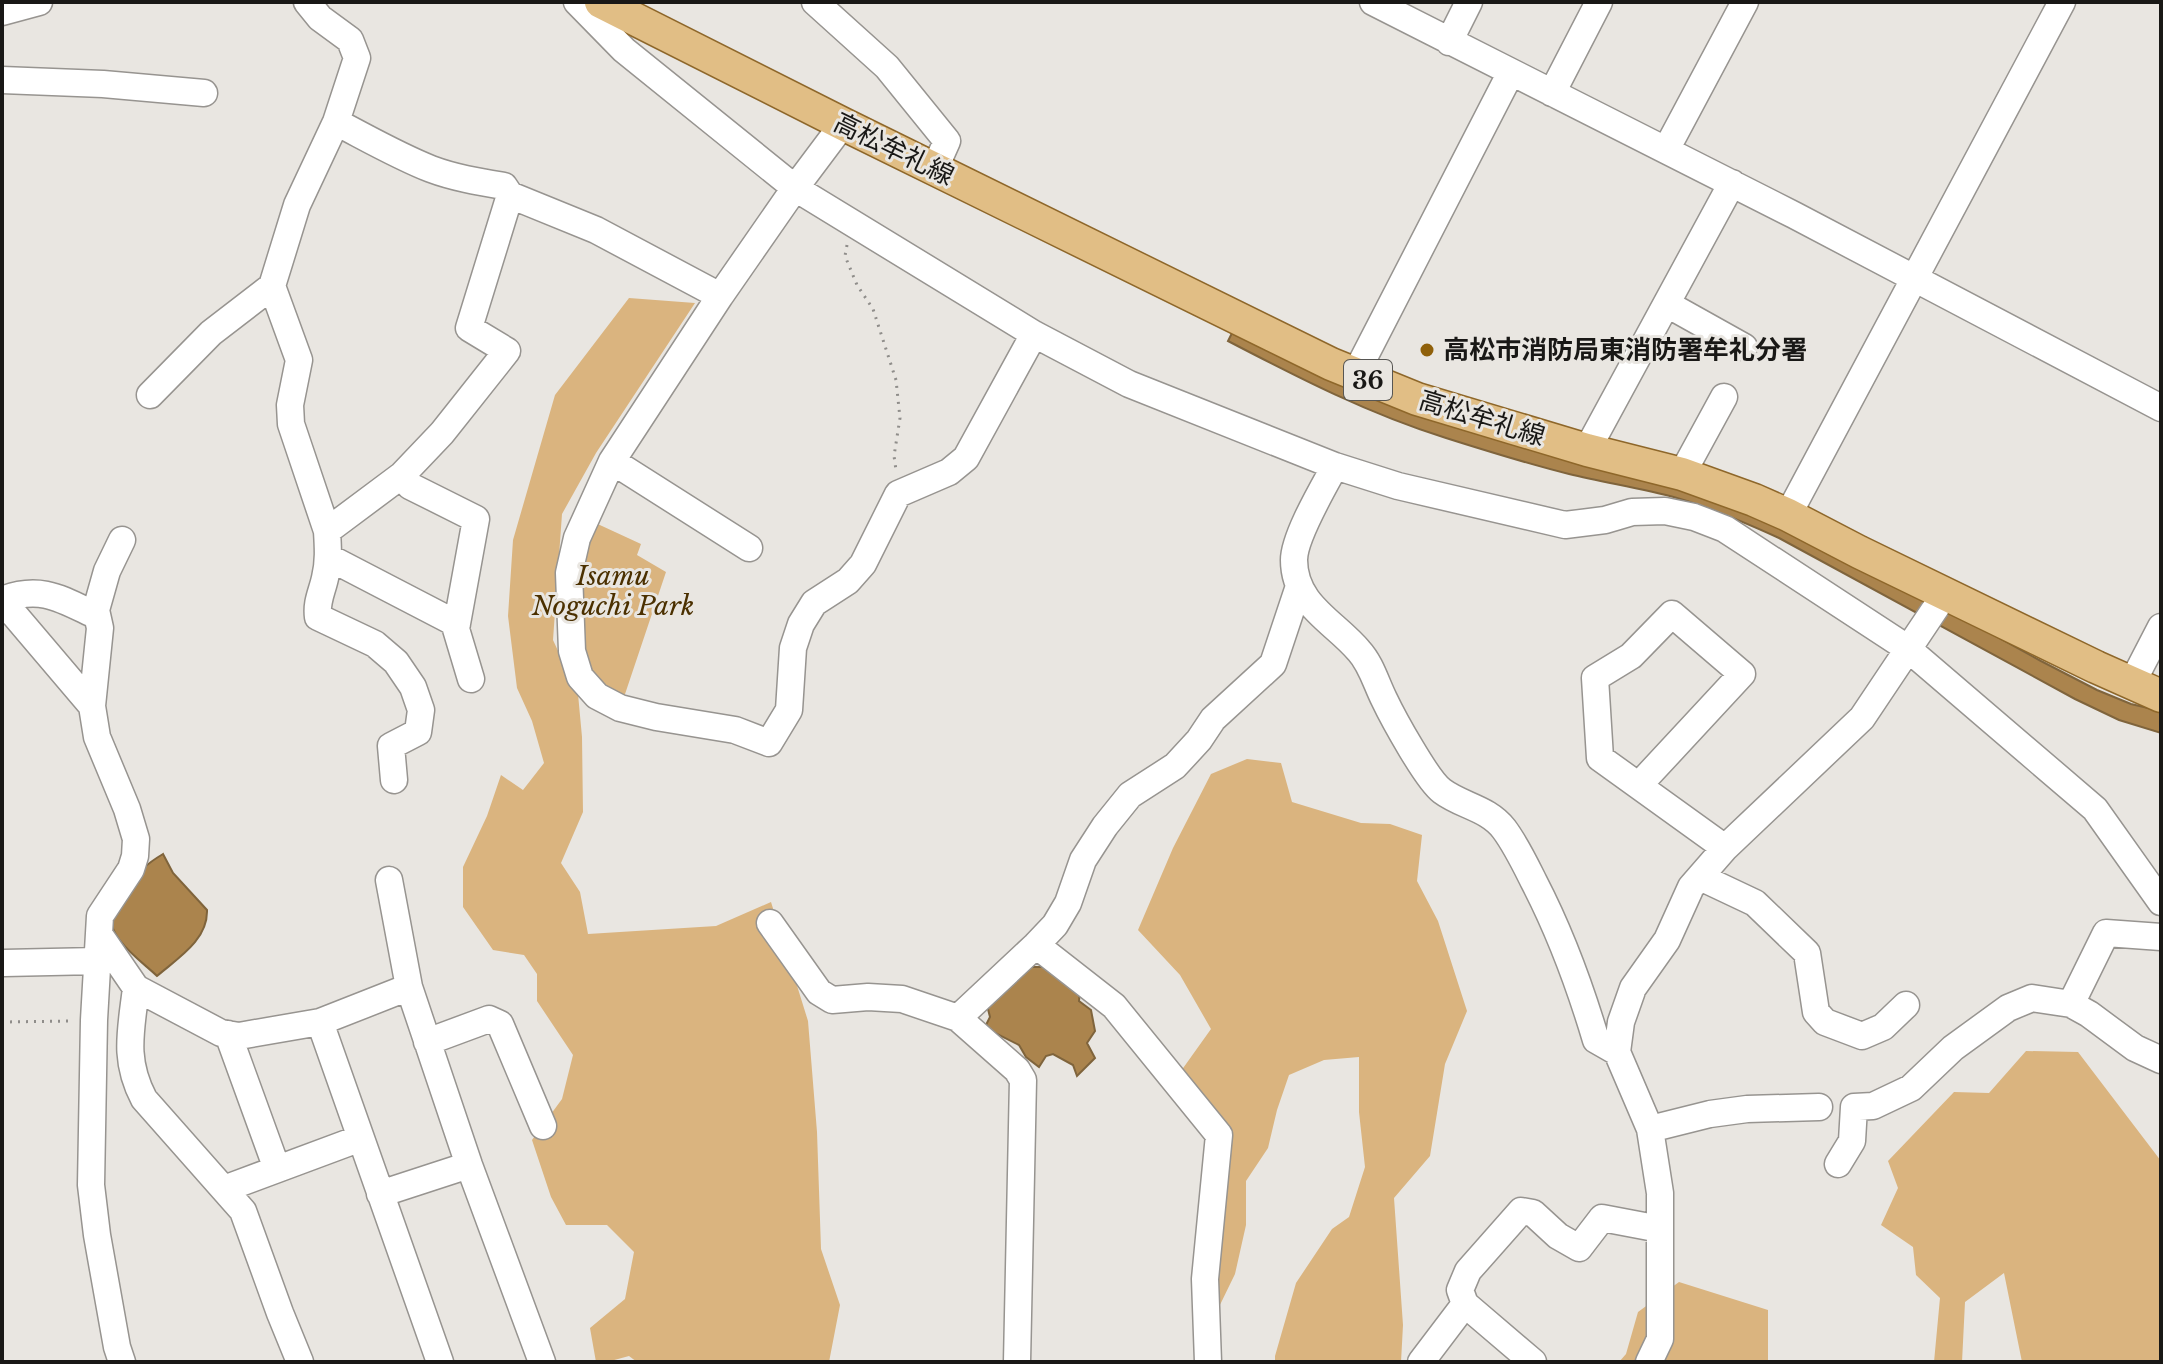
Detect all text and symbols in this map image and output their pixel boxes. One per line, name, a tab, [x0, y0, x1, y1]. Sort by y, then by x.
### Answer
street label: 高松牟礼線	[829, 106, 959, 192]
place label: 高松市消防局東消防署牟礼分署	[1443, 334, 1807, 366]
marker: 高松市消防局東消防署牟礼分署	[1418, 341, 1436, 359]
road number: 36	[1344, 360, 1392, 400]
street label: 高松牟礼線	[1415, 384, 1549, 452]
park label: Isamu Noguchi Park	[531, 560, 694, 622]

